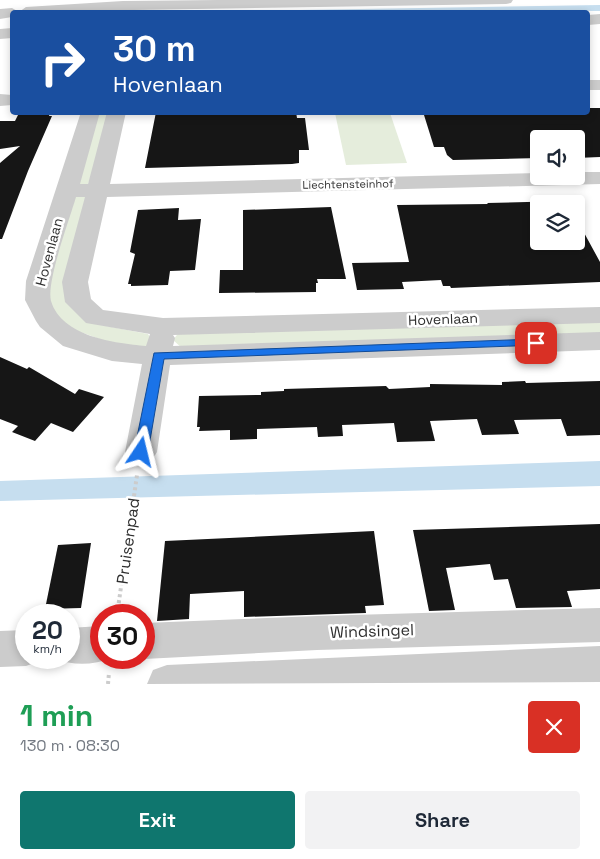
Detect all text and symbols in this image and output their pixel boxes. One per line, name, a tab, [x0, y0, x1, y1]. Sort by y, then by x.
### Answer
text: 30 m	[113, 27, 196, 71]
icon: right	[30, 30, 95, 95]
text: Hovenlaan	[113, 70, 223, 98]
map controls	[530, 130, 585, 250]
button: sound	[530, 130, 585, 185]
street label: Liechtensteinhof	[302, 176, 394, 192]
button: layers	[530, 195, 585, 250]
street label: Hovenlaan	[31, 216, 67, 288]
street label: Hovenlaan	[408, 309, 478, 329]
pin	[515, 322, 557, 364]
icon: arrive	[522, 329, 550, 357]
position arrow	[114, 425, 166, 477]
street label: Pruisenpad	[112, 497, 144, 585]
speed limit sign: 30	[90, 604, 155, 669]
text: 20	[32, 614, 63, 646]
street label: Windsingel	[330, 619, 414, 643]
text: km/h	[33, 641, 62, 657]
text: 1 min	[20, 696, 93, 735]
button: close	[528, 701, 580, 753]
text: 130 m · 08:30	[20, 735, 120, 756]
button: Exit	[20, 791, 295, 849]
button: Share	[305, 791, 580, 849]

